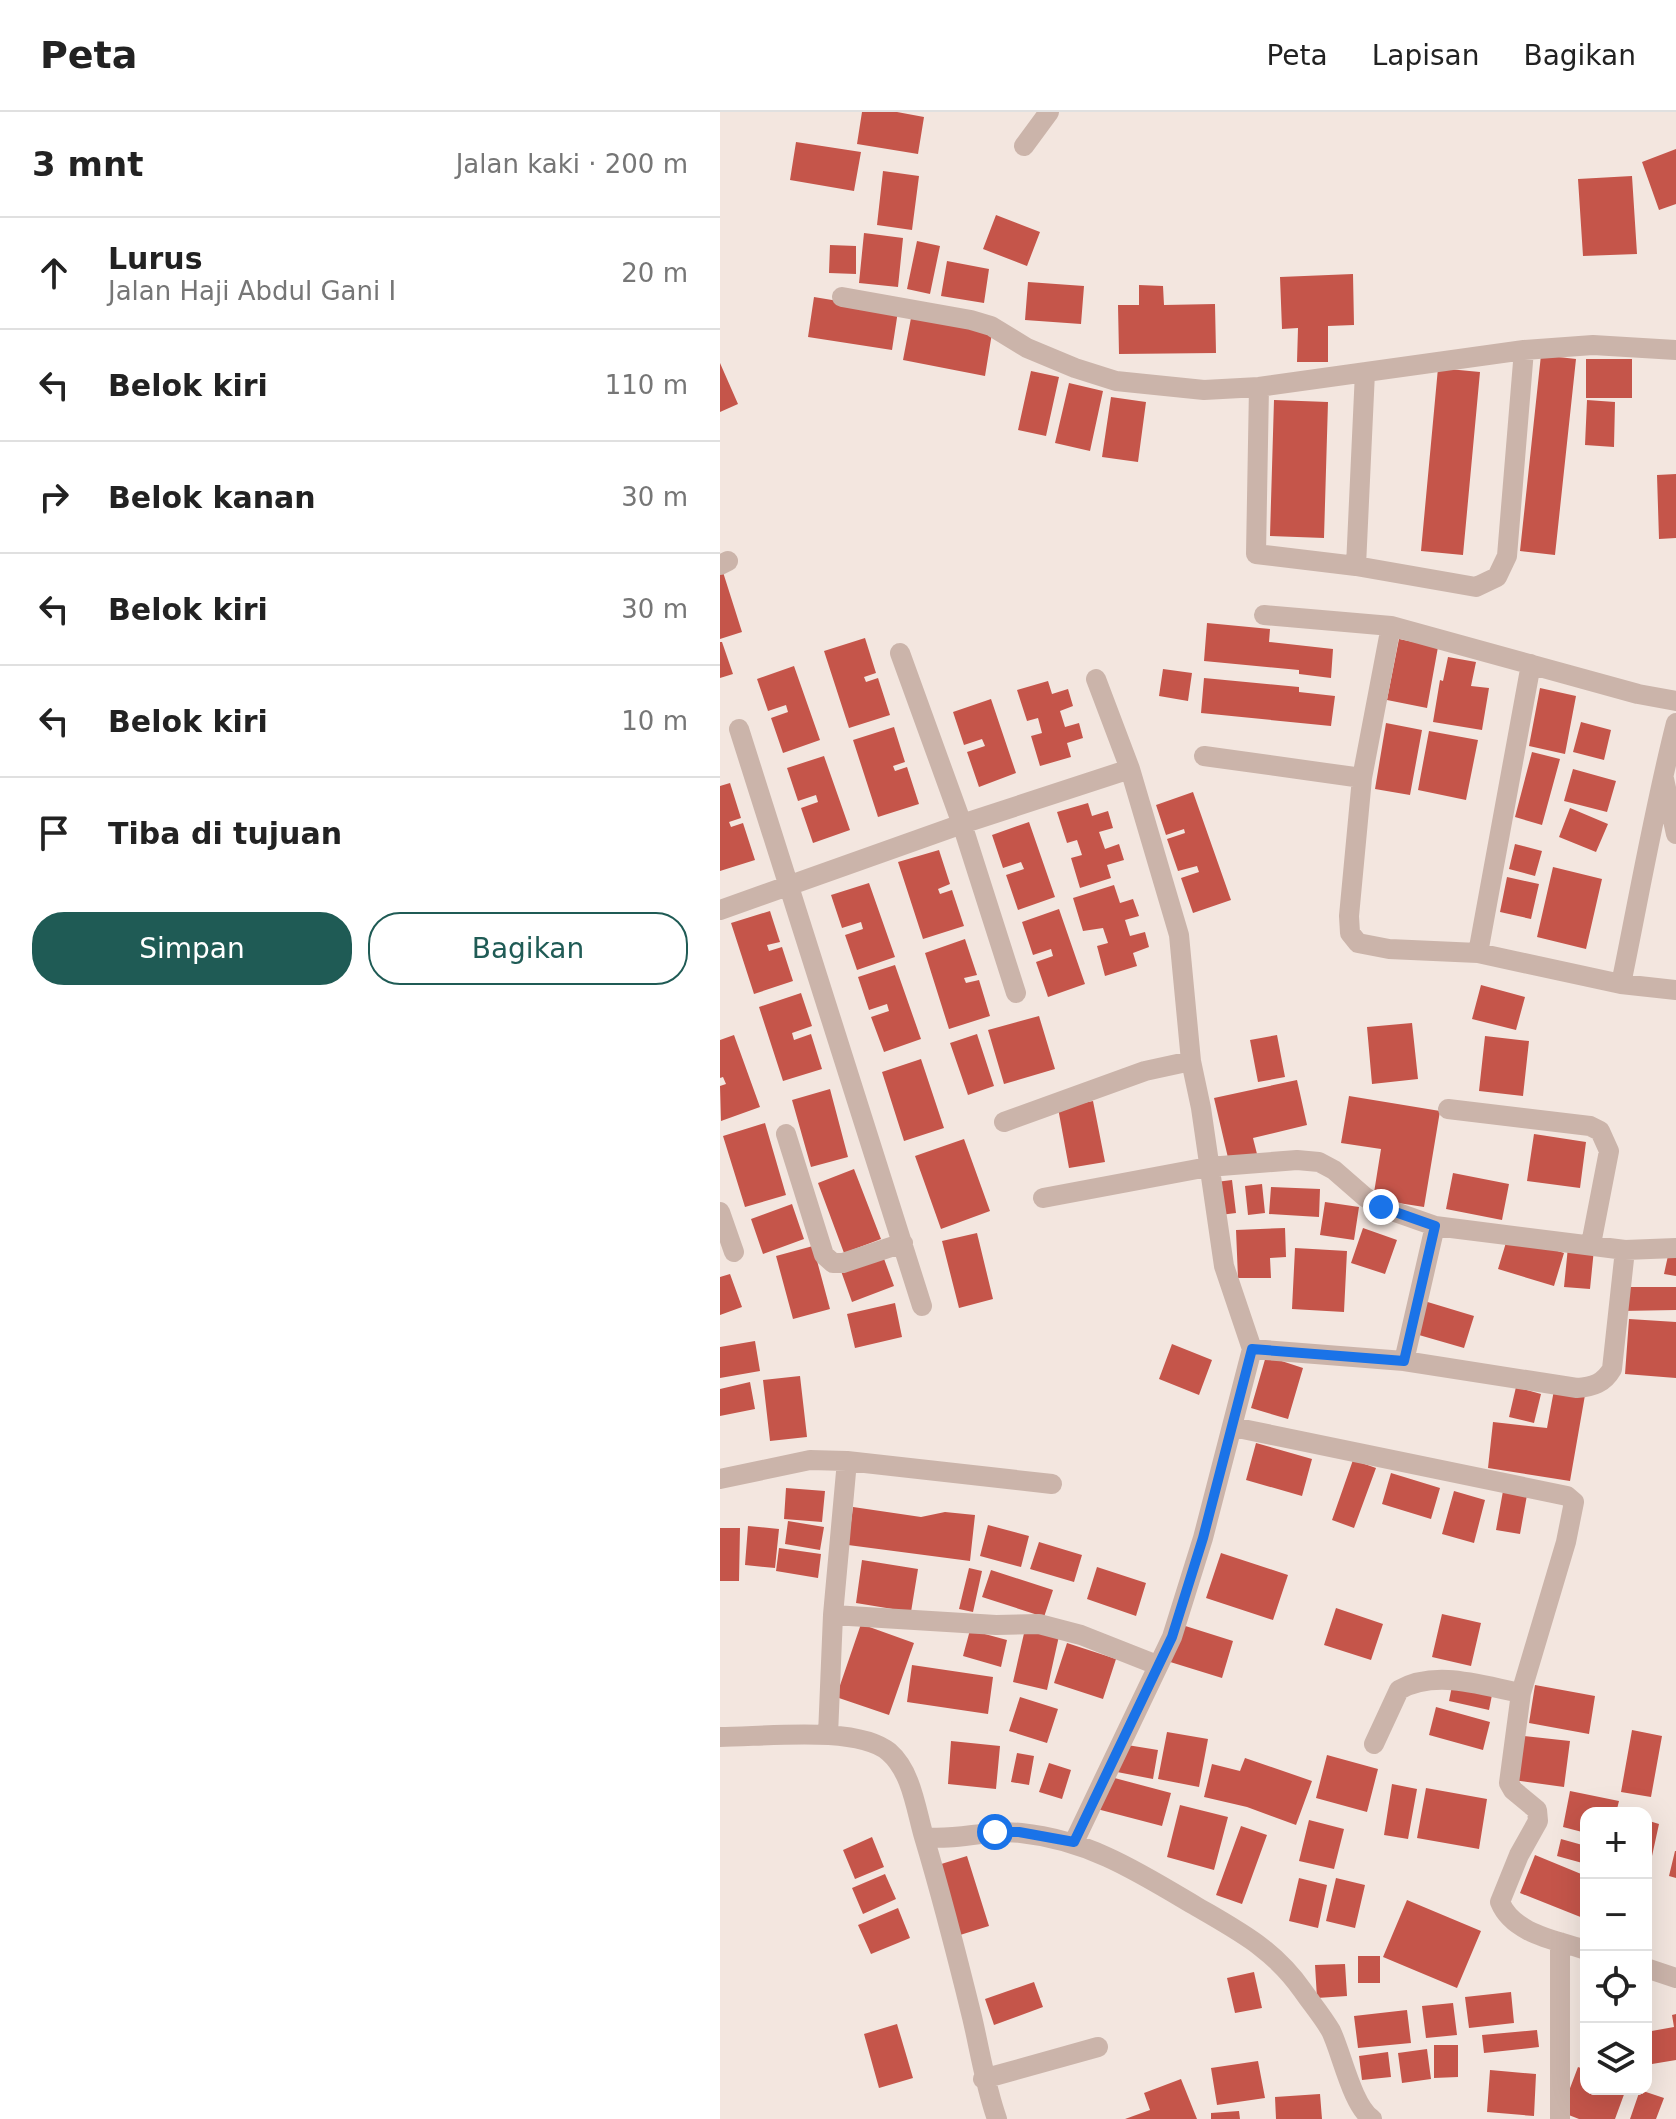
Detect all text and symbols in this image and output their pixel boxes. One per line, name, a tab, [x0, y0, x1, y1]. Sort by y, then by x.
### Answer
text: Peta	[40, 33, 137, 77]
text: Peta	[1266, 39, 1328, 72]
text: Lapisan	[1372, 39, 1479, 72]
text: Bagikan	[1523, 39, 1636, 72]
text: 3 mnt	[32, 144, 143, 184]
text: Jalan kaki · 200 m	[456, 149, 688, 179]
text: Lurus	[108, 241, 202, 276]
icon: ahead	[32, 251, 76, 295]
text: 20 m	[621, 258, 688, 288]
text: Jalan Haji Abdul Gani I	[108, 276, 396, 306]
icon: left	[32, 363, 76, 407]
text: Belok kiri	[108, 368, 268, 403]
text: 110 m	[605, 370, 688, 400]
icon: right	[32, 475, 76, 519]
text: Belok kanan	[108, 480, 316, 515]
text: 30 m	[621, 482, 688, 512]
icon: left	[32, 587, 76, 631]
text: Belok kiri	[108, 592, 268, 627]
text: 30 m	[621, 594, 688, 624]
icon: left	[32, 699, 76, 743]
text: Belok kiri	[108, 704, 268, 739]
text: 10 m	[621, 706, 688, 736]
icon: arrive	[32, 811, 76, 855]
text: Tiba di tujuan	[108, 816, 342, 851]
button: Simpan	[32, 912, 352, 985]
button: Bagikan	[368, 912, 688, 985]
route end	[1363, 1189, 1399, 1225]
map controls	[1580, 1807, 1652, 2095]
button: +	[1580, 1807, 1652, 1879]
route start	[977, 1814, 1013, 1850]
button: −	[1580, 1879, 1652, 1951]
button: locate	[1580, 1951, 1652, 2023]
button: layers	[1580, 2023, 1652, 2095]

